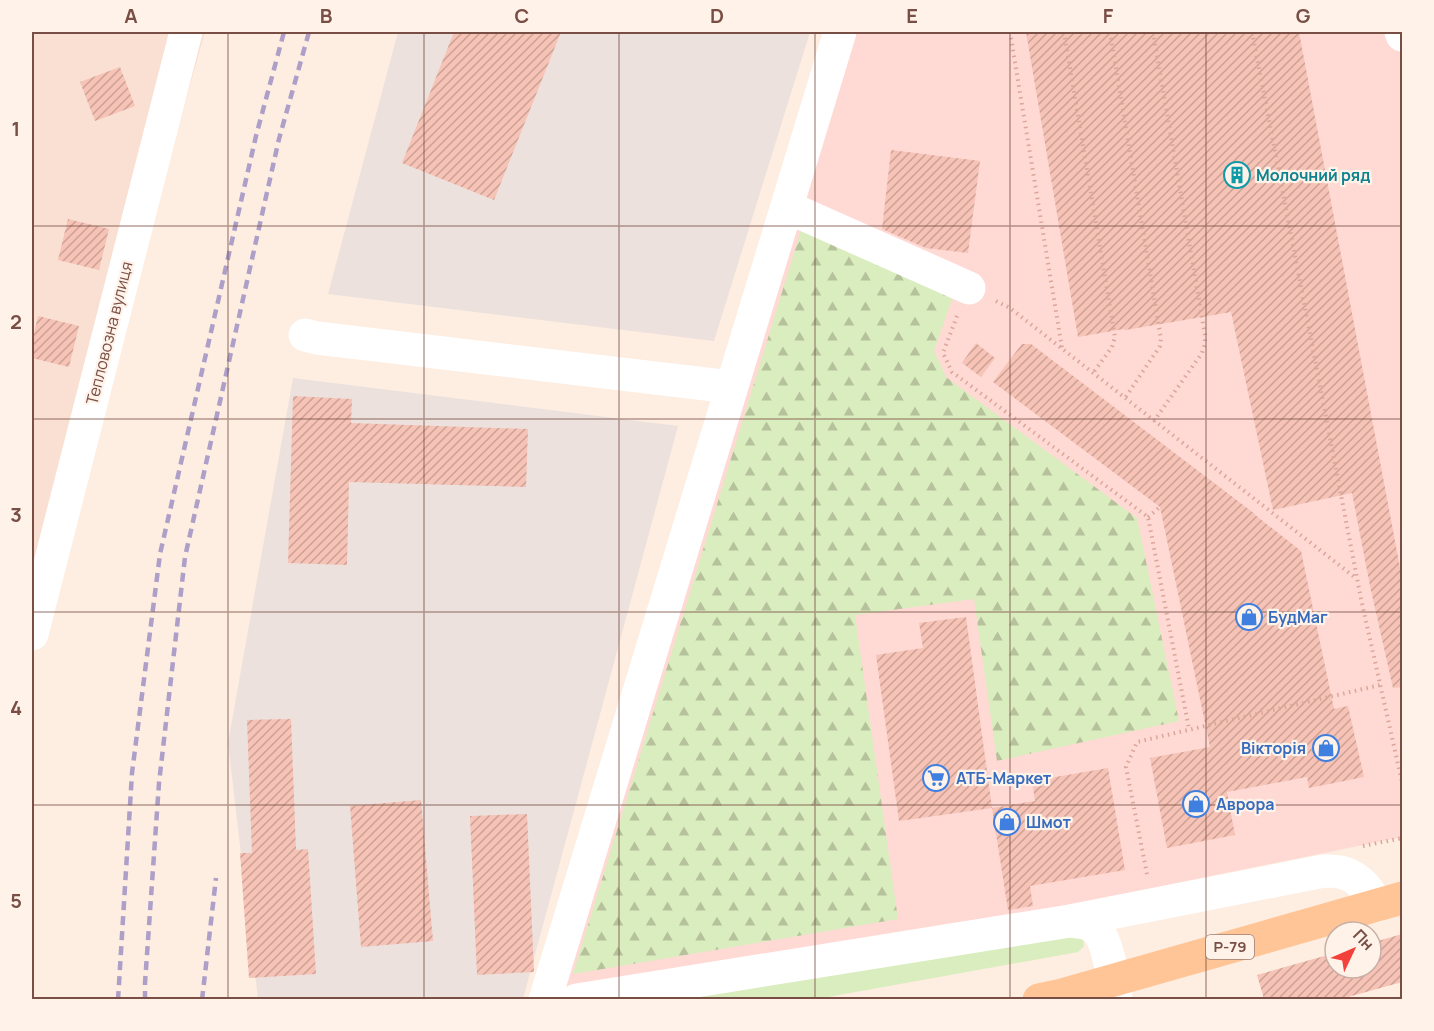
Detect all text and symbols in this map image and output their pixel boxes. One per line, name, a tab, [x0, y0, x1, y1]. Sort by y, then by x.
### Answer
text: A	[124, 2, 138, 29]
text: B	[320, 2, 333, 29]
text: C	[515, 2, 529, 29]
text: D	[710, 2, 724, 29]
text: E	[906, 2, 918, 29]
text: F	[1103, 2, 1114, 29]
text: G	[1296, 2, 1311, 29]
text: 1	[12, 115, 20, 142]
building icon: Молочний ряд	[1222, 160, 1252, 190]
place label: Молочний ряд	[1256, 164, 1370, 186]
street label: Тепловозна вулиця	[81, 259, 137, 407]
text: 2	[10, 308, 22, 335]
text: 3	[10, 501, 22, 528]
shop icon: БудМаг	[1234, 602, 1264, 632]
place label: БудМаг	[1268, 606, 1328, 628]
text: 4	[10, 694, 22, 721]
shop icon: Вікторія	[1311, 733, 1341, 763]
place label: Вікторія	[1241, 737, 1306, 759]
supermarket icon: АТБ-Маркет	[921, 763, 951, 793]
place label: АТБ-Маркет	[956, 767, 1052, 789]
shop icon: Аврора	[1181, 789, 1211, 819]
place label: Аврора	[1216, 793, 1275, 815]
shop icon: Шмот	[992, 807, 1022, 837]
place label: Шмот	[1026, 811, 1071, 833]
text: 5	[10, 887, 22, 914]
north arrow	[1323, 920, 1383, 980]
text: Пн	[1348, 924, 1379, 955]
road number: Р-79	[1206, 935, 1254, 959]

